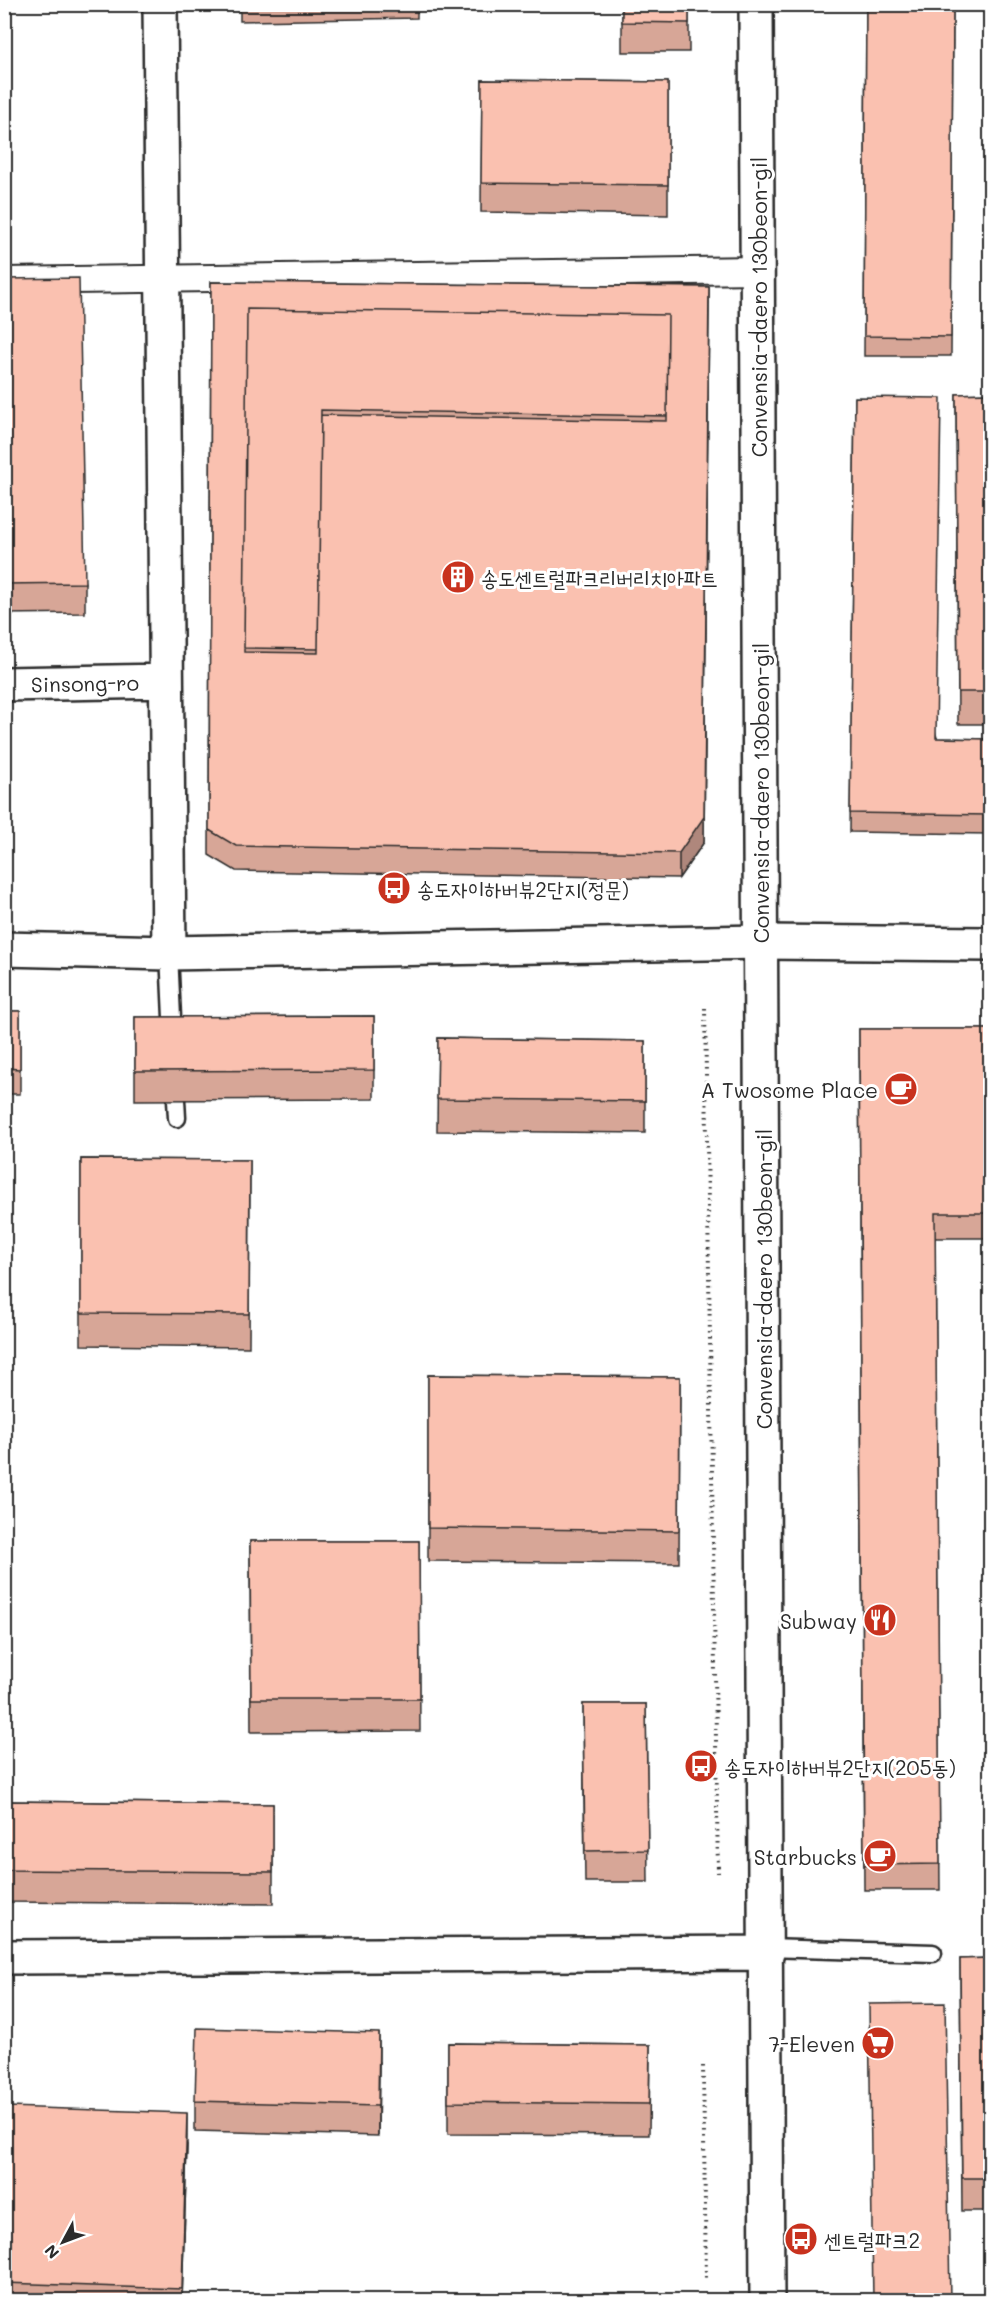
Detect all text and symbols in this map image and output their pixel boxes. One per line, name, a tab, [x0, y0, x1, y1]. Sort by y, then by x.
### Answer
street label: Convensia-daero 130beon-gil	[745, 157, 772, 457]
building icon: 송도센트럴파크리버리치아파트	[440, 559, 476, 595]
place label: 송도센트럴파크리버리치아파트	[481, 564, 718, 591]
street label: Convensia-daero 130beon-gil	[747, 643, 774, 943]
street label: Sinsong-ro	[31, 669, 139, 697]
bus stop icon: 송도자이하버뷰2단지(정문)	[376, 870, 412, 906]
place label: 송도자이하버뷰2단지(정문)	[417, 875, 629, 902]
cafe icon: A Twosome Place	[883, 1071, 919, 1107]
place label: A Twosome Place	[701, 1076, 878, 1103]
street label: Convensia-daero 130beon-gil	[750, 1129, 777, 1429]
restaurant icon: Subway	[862, 1602, 898, 1638]
place label: Subway	[780, 1607, 857, 1634]
bus stop icon: 송도자이하버뷰2단지(205동)	[683, 1748, 719, 1784]
place label: 송도자이하버뷰2단지(205동)	[724, 1753, 956, 1780]
cafe icon: Starbucks	[862, 1838, 898, 1874]
place label: Starbucks	[754, 1843, 857, 1870]
supermarket icon: 7-Eleven	[860, 2025, 896, 2061]
place label: 7-Eleven	[768, 2030, 855, 2057]
north arrow	[33, 2212, 93, 2272]
bus stop icon: 센트럴파크2	[783, 2221, 819, 2257]
place label: 센트럴파크2	[824, 2226, 920, 2253]
text: N	[39, 2241, 63, 2264]

